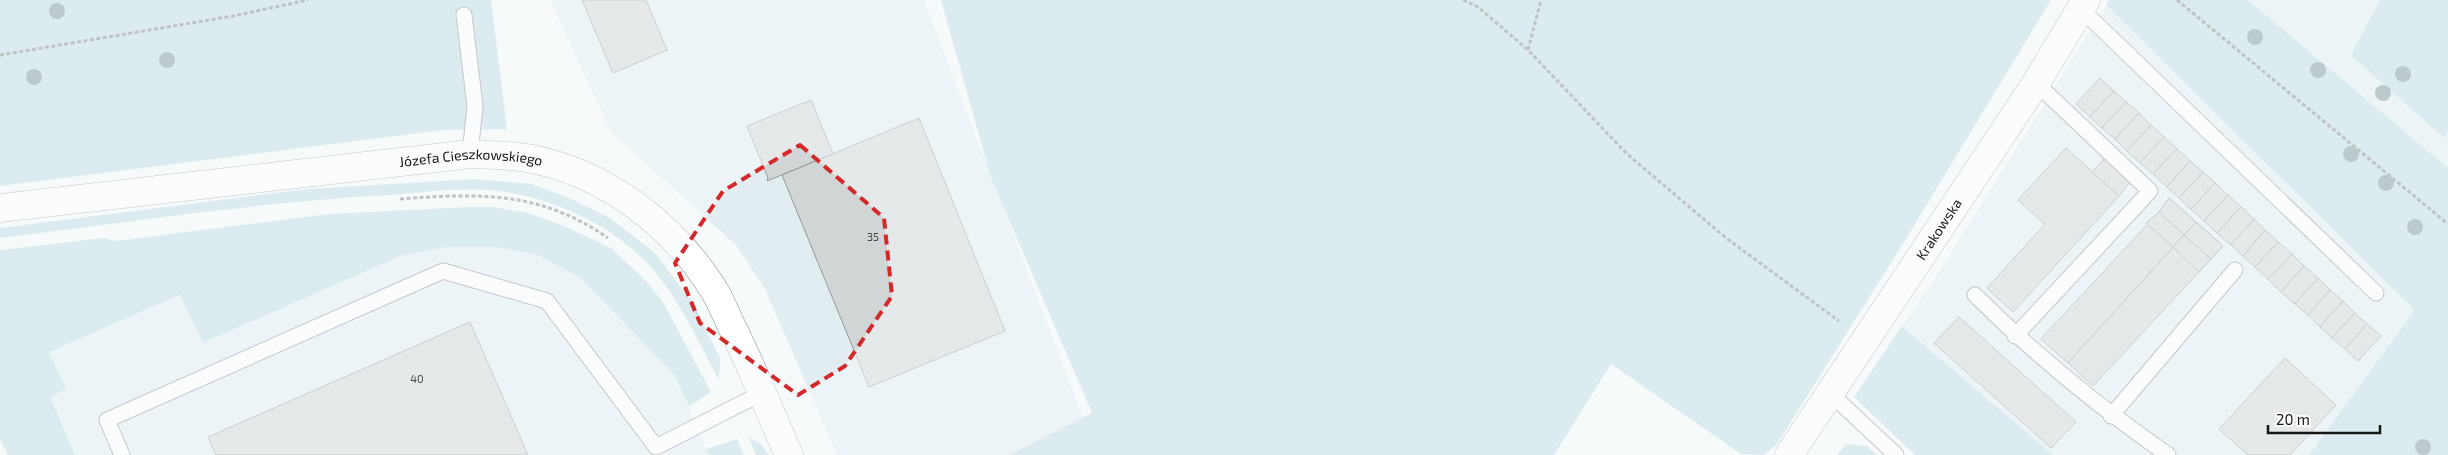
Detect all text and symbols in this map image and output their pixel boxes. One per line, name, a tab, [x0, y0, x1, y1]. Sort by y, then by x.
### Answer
street label: Józefa Cieszkowskiego	[398, 145, 545, 170]
street label: Krakowska	[1912, 195, 1965, 263]
house number: 35	[867, 230, 879, 243]
house number: 40	[410, 372, 424, 385]
scale bar	[2268, 402, 2380, 434]
text: 20 m	[2276, 410, 2310, 428]

